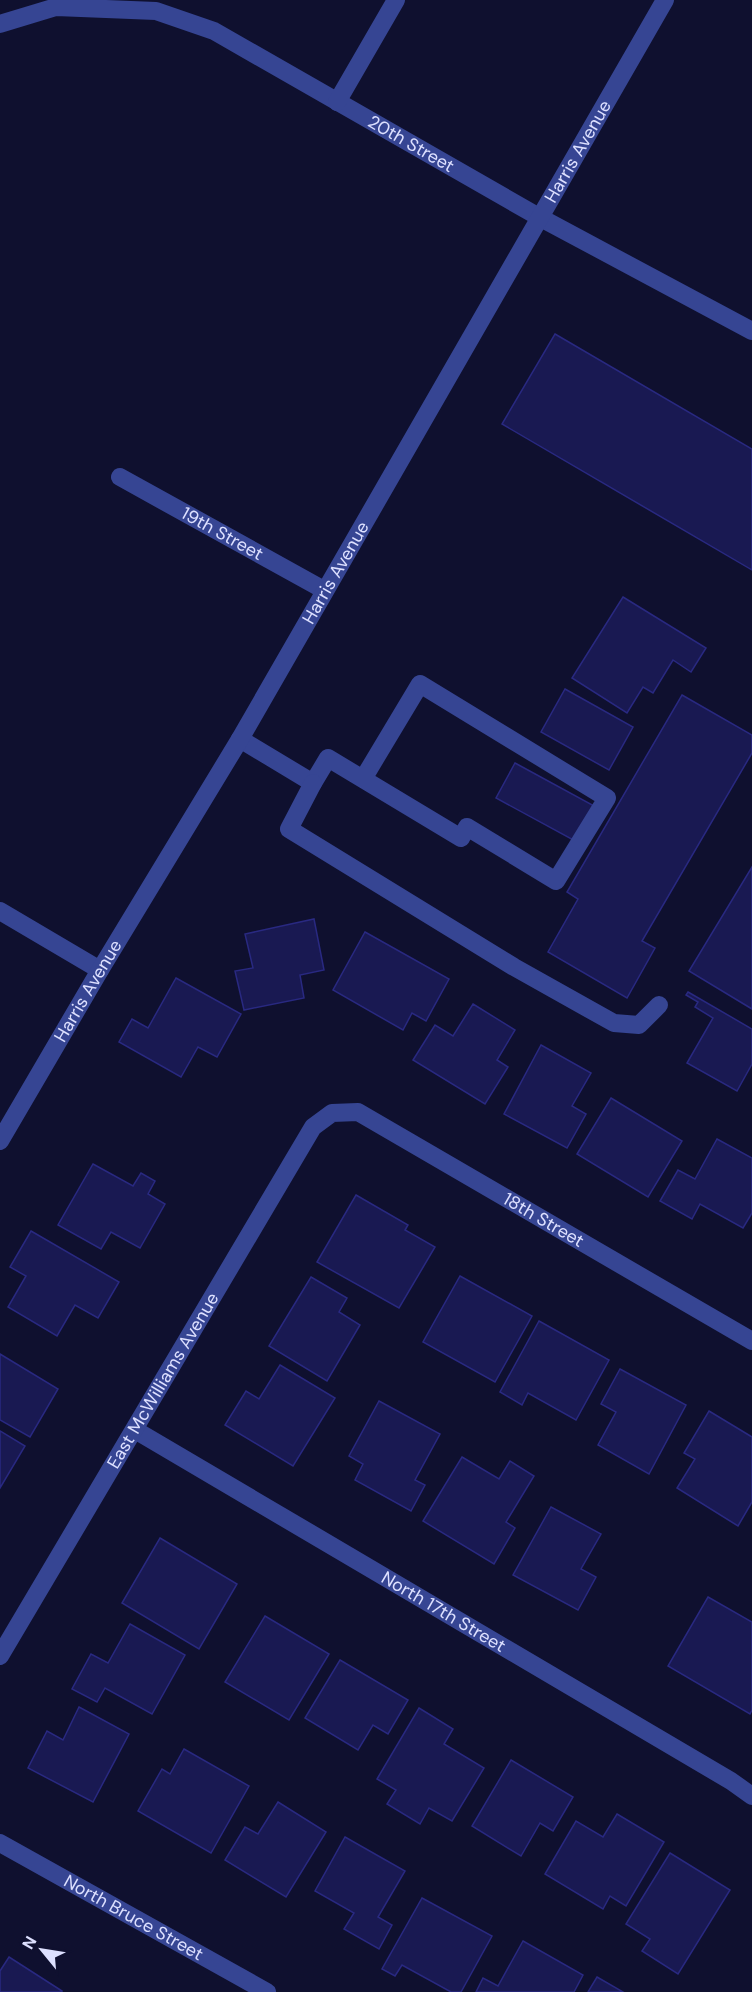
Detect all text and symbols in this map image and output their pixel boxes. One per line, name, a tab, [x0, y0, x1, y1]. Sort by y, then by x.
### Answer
street label: Harris Avenue	[539, 96, 617, 207]
street label: 20th Street	[364, 110, 459, 178]
street label: 19th Street	[177, 501, 268, 566]
street label: Harris Avenue	[297, 517, 375, 628]
street label: Harris Avenue	[48, 935, 128, 1046]
street label: 18th Street	[499, 1187, 589, 1253]
street label: East McWilliams Avenue	[101, 1288, 224, 1473]
street label: North 17th Street	[377, 1566, 510, 1658]
street label: North Bruce Street	[60, 1869, 208, 1966]
north arrow	[12, 1920, 72, 1980]
text: N	[17, 1932, 41, 1953]

